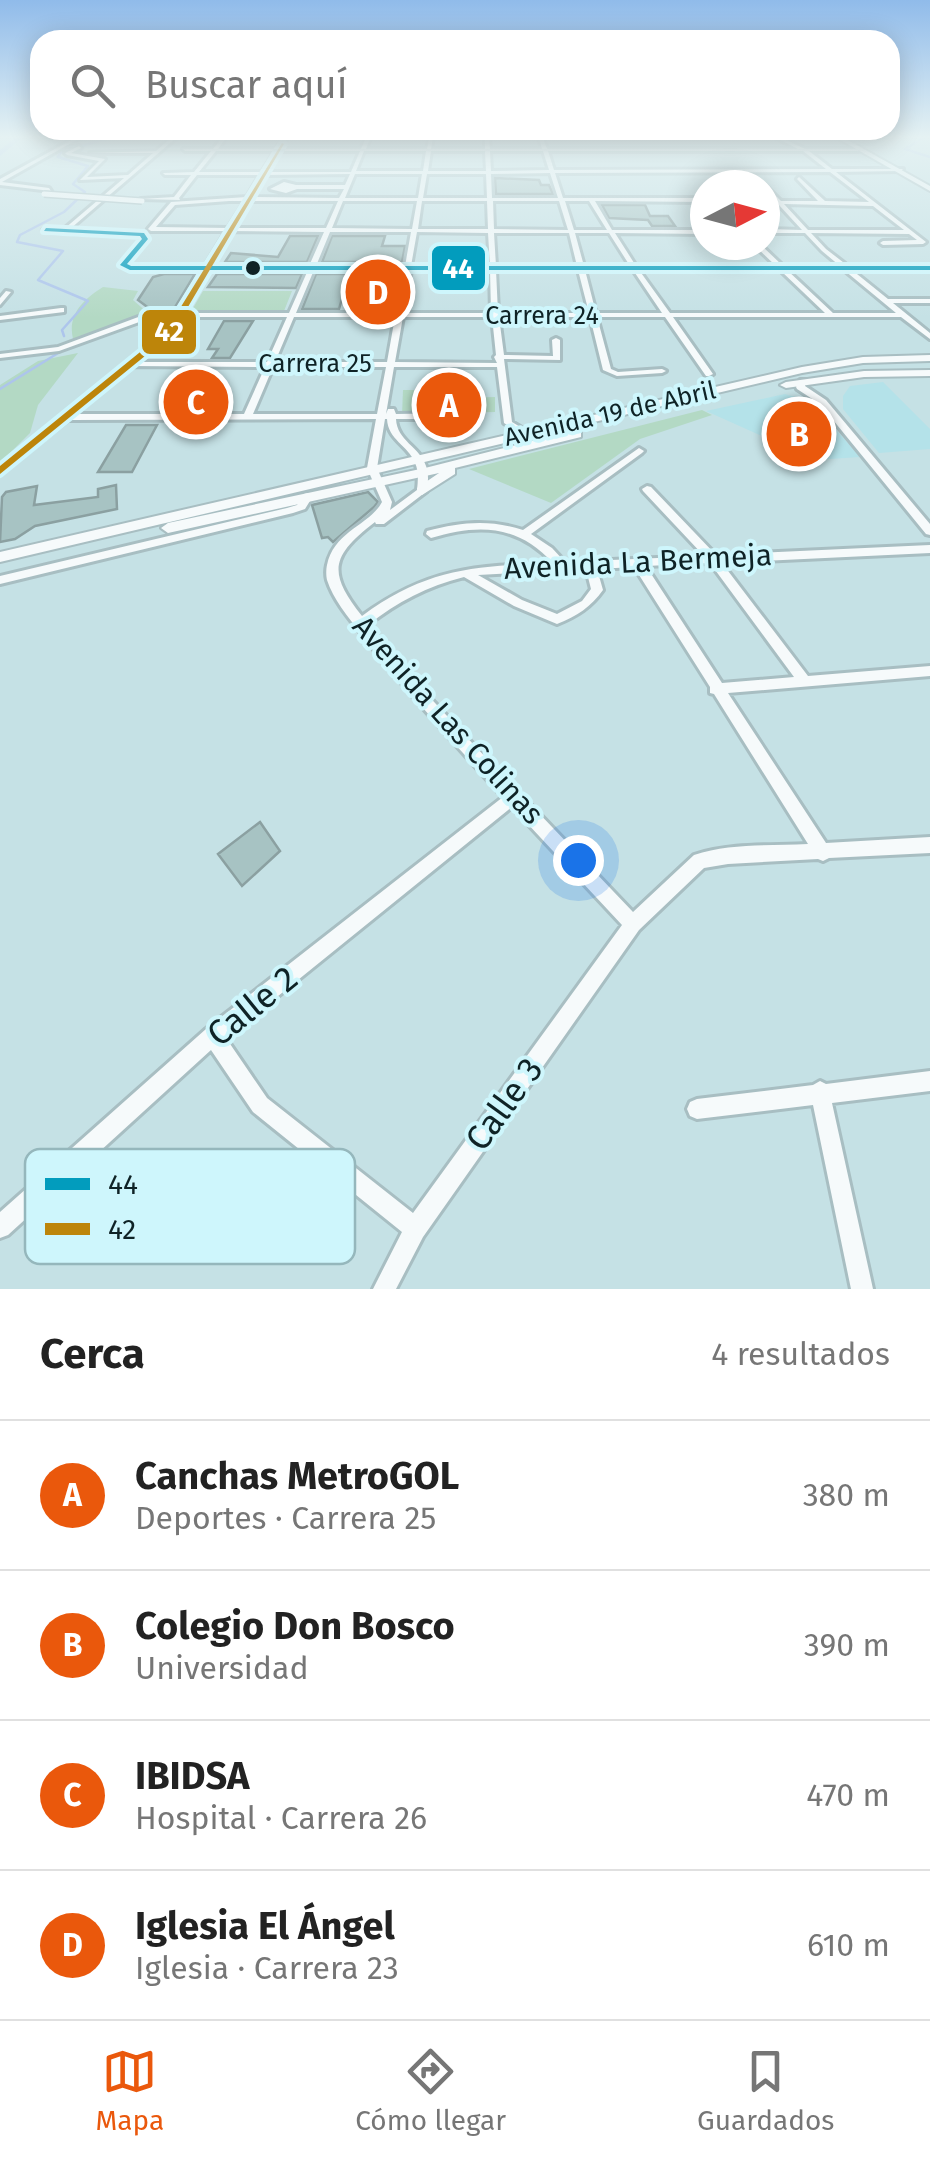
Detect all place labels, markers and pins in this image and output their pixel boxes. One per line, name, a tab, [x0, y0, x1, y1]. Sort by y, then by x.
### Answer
pin: D	[346, 254, 410, 330]
unlabelled marker	[243, 258, 263, 278]
pin: C	[164, 364, 228, 440]
pin: A	[416, 368, 482, 442]
pin: B	[766, 396, 832, 472]

